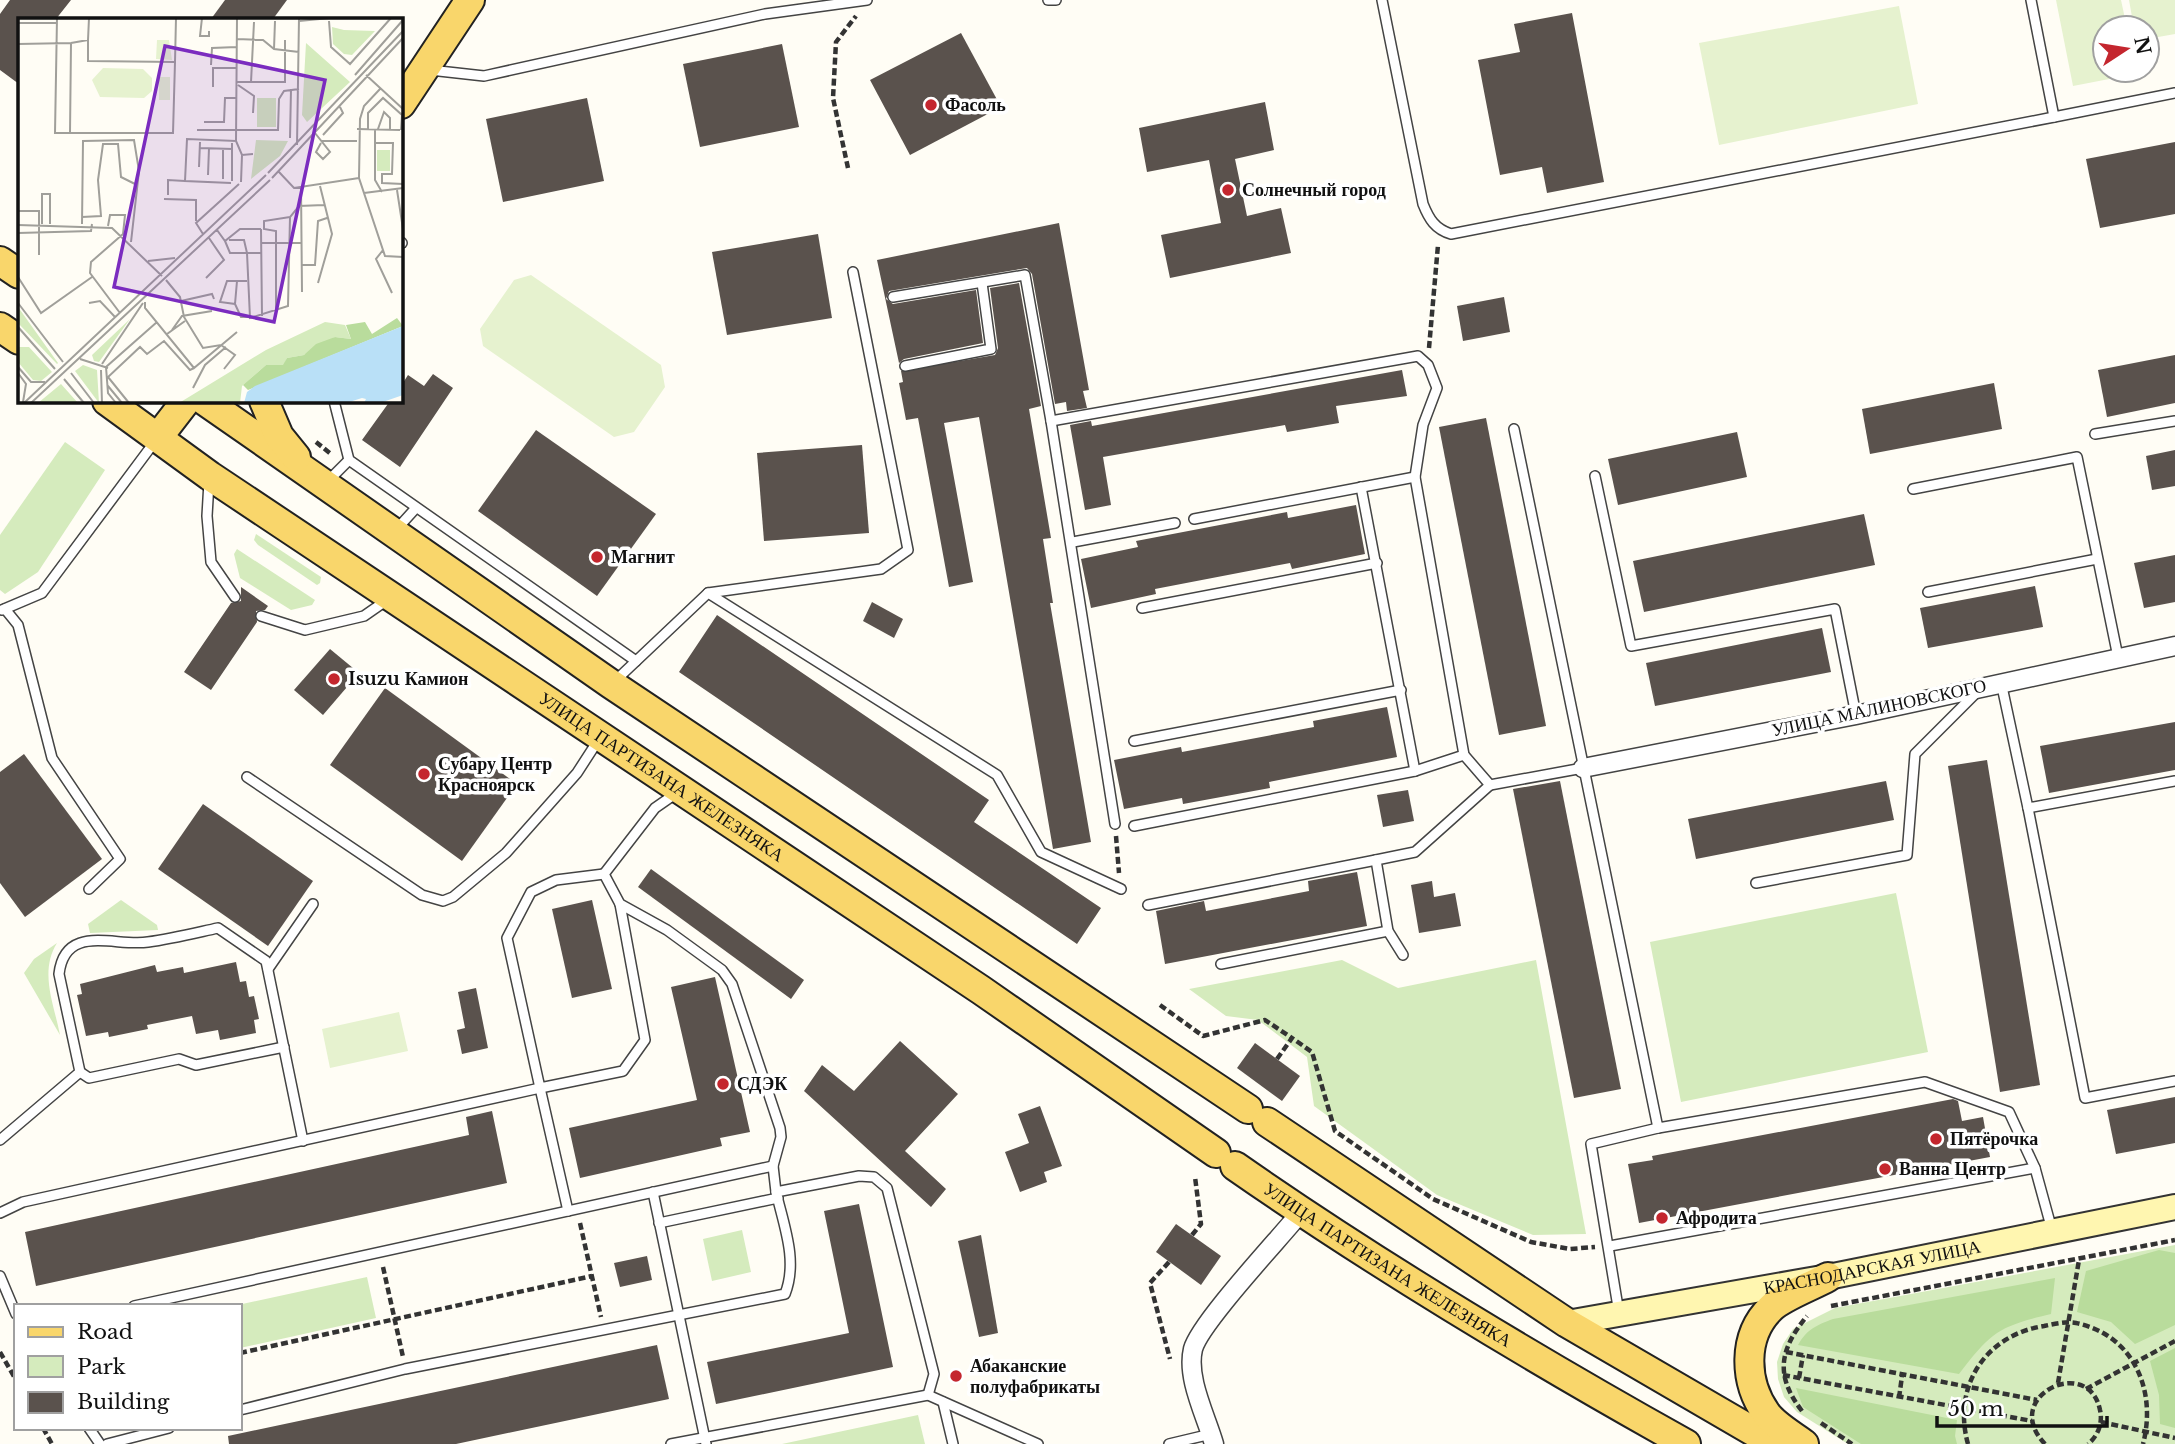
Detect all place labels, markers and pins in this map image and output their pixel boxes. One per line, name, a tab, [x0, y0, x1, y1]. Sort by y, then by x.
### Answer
place label: Фасоль	[945, 94, 1006, 116]
marker: Фасоль	[923, 97, 939, 113]
place label: Солнечный город	[1242, 179, 1386, 201]
marker: Солнечный город	[1220, 182, 1236, 198]
place label: Магнит	[611, 546, 675, 568]
marker: Магнит	[589, 549, 605, 565]
place label: Isuzu Камион	[348, 668, 468, 690]
marker: Isuzu Камион	[326, 671, 342, 687]
place label: Субару Центр Красноярск	[438, 753, 552, 796]
marker: Субару Центр Красноярск	[416, 766, 432, 782]
place label: СДЭК	[737, 1073, 787, 1095]
marker: СДЭК	[715, 1076, 731, 1092]
place label: Пятёрочка	[1950, 1128, 2038, 1150]
marker: Пятёрочка	[1928, 1131, 1944, 1147]
place label: Ванна Центр	[1899, 1158, 2006, 1180]
marker: Ванна Центр	[1877, 1161, 1893, 1177]
place label: Афродита	[1676, 1207, 1757, 1229]
marker: Афродита	[1654, 1210, 1670, 1226]
place label: Абаканские полуфабрикаты	[970, 1355, 1100, 1398]
marker: Абаканские полуфабрикаты	[948, 1368, 964, 1384]

